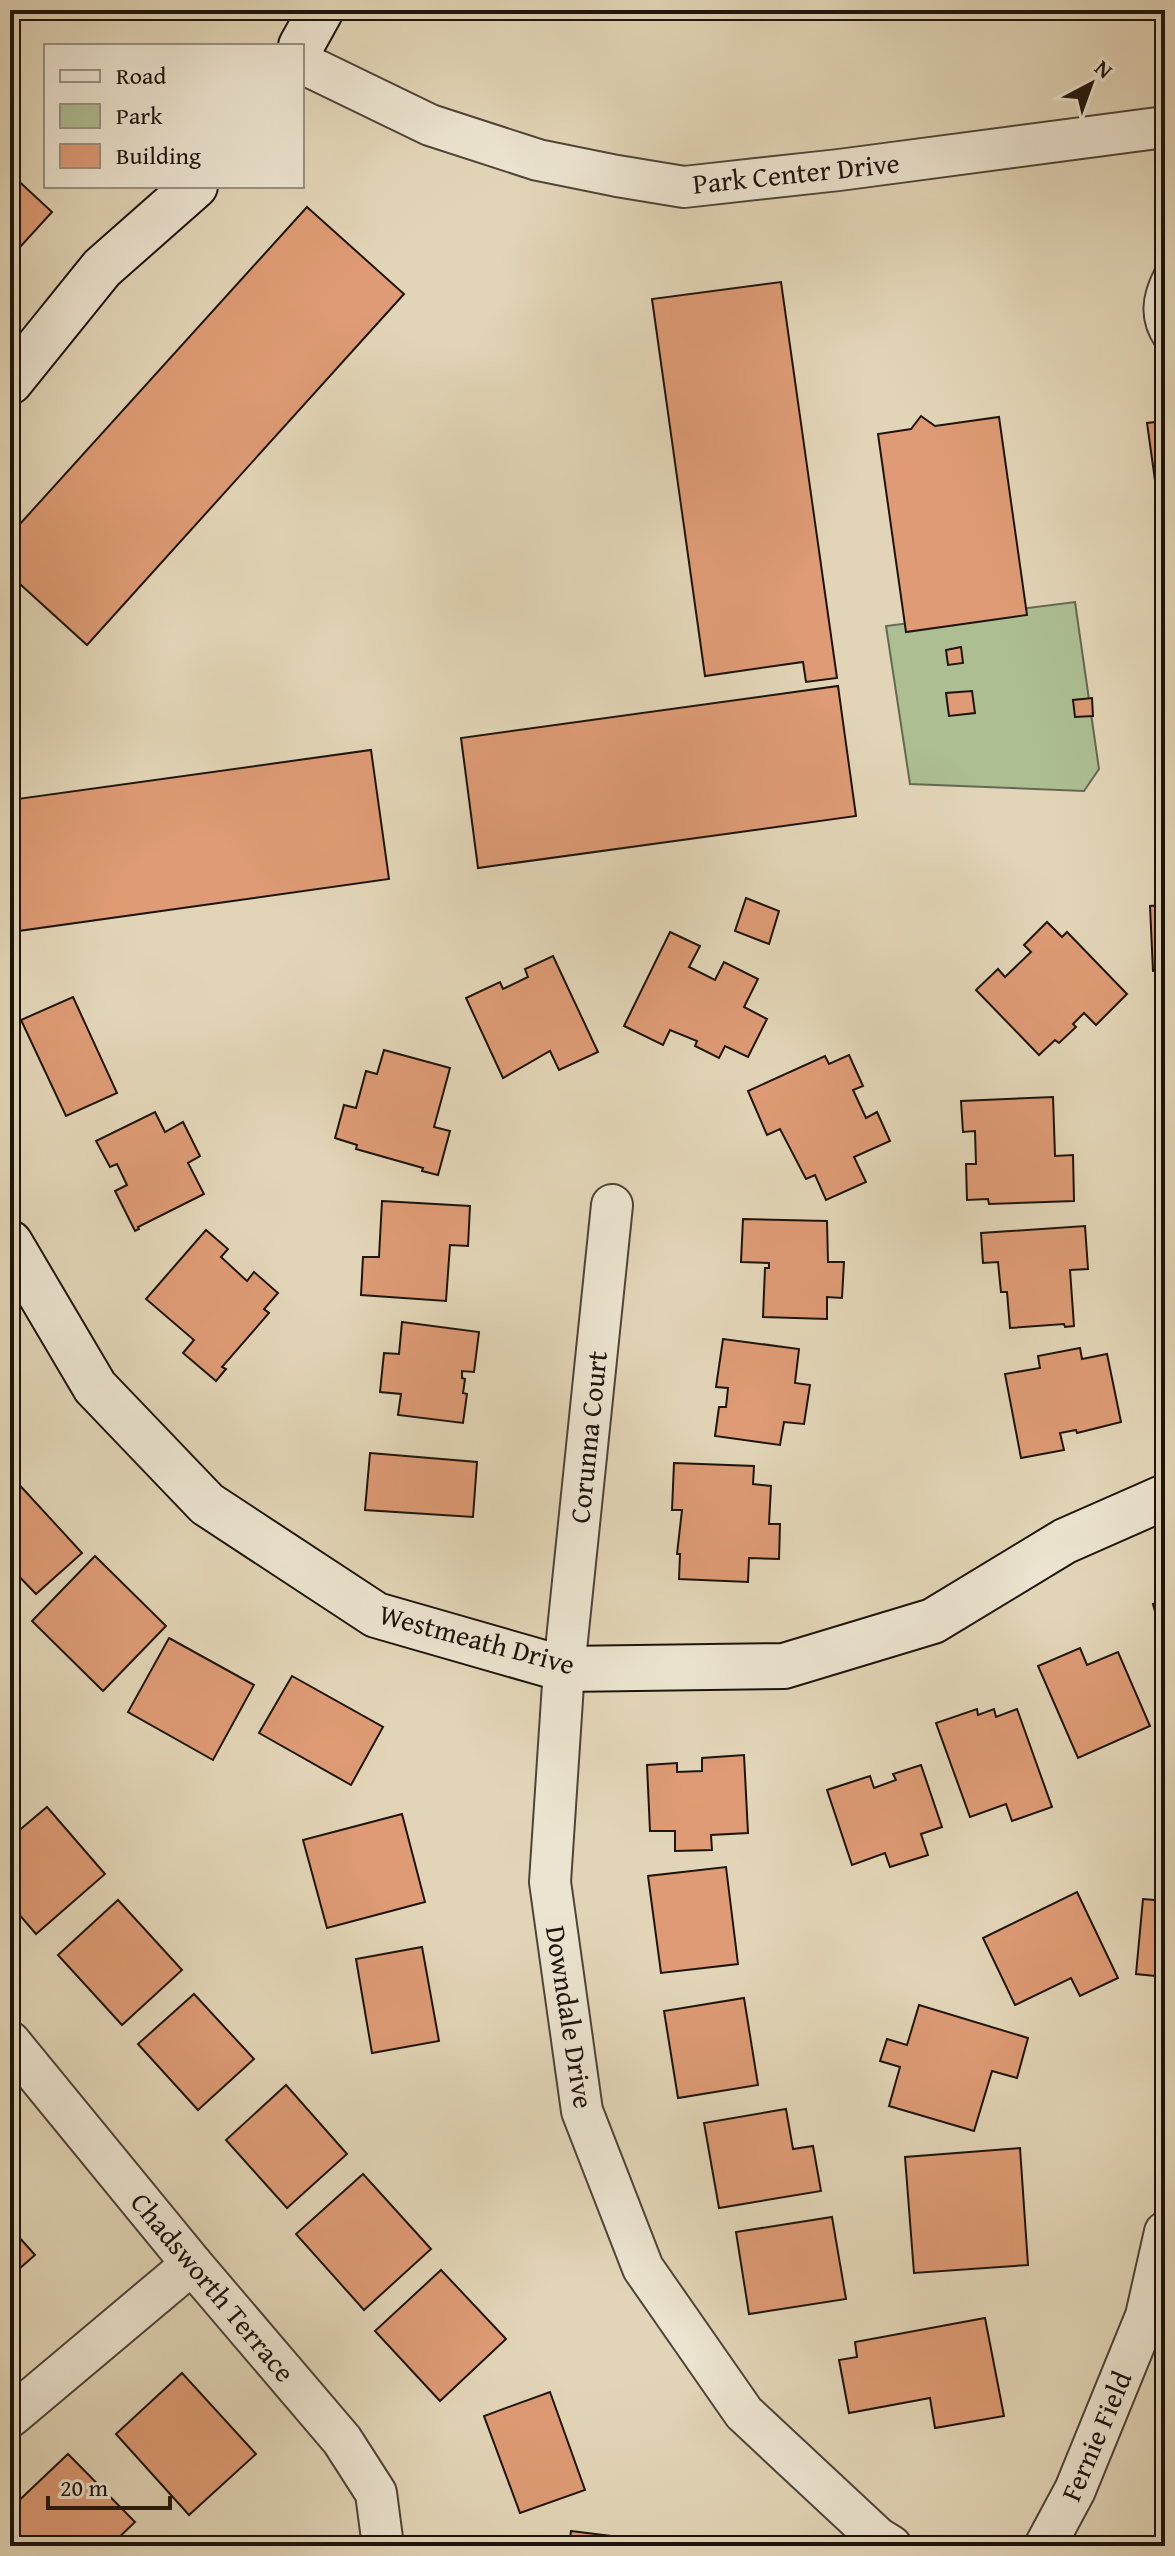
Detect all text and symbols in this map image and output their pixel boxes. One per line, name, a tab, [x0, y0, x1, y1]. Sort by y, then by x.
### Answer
legend	[44, 44, 304, 188]
north arrow	[1051, 44, 1131, 124]
text: N	[1088, 52, 1120, 86]
text: Road	[116, 58, 166, 93]
text: Park	[116, 98, 163, 133]
text: Building	[116, 138, 201, 173]
street label: Park Center Drive	[690, 141, 901, 204]
street label: Corunna Court	[558, 1349, 617, 1525]
street label: Westmeath Drive	[375, 1593, 579, 1684]
street label: Downdale Drive	[536, 1923, 605, 2111]
street label: Chadsworth Terrace	[122, 2183, 305, 2390]
street label: Fernie Field	[1050, 2364, 1141, 2507]
scale bar	[48, 2460, 170, 2510]
text: 20 m	[60, 2470, 108, 2505]

